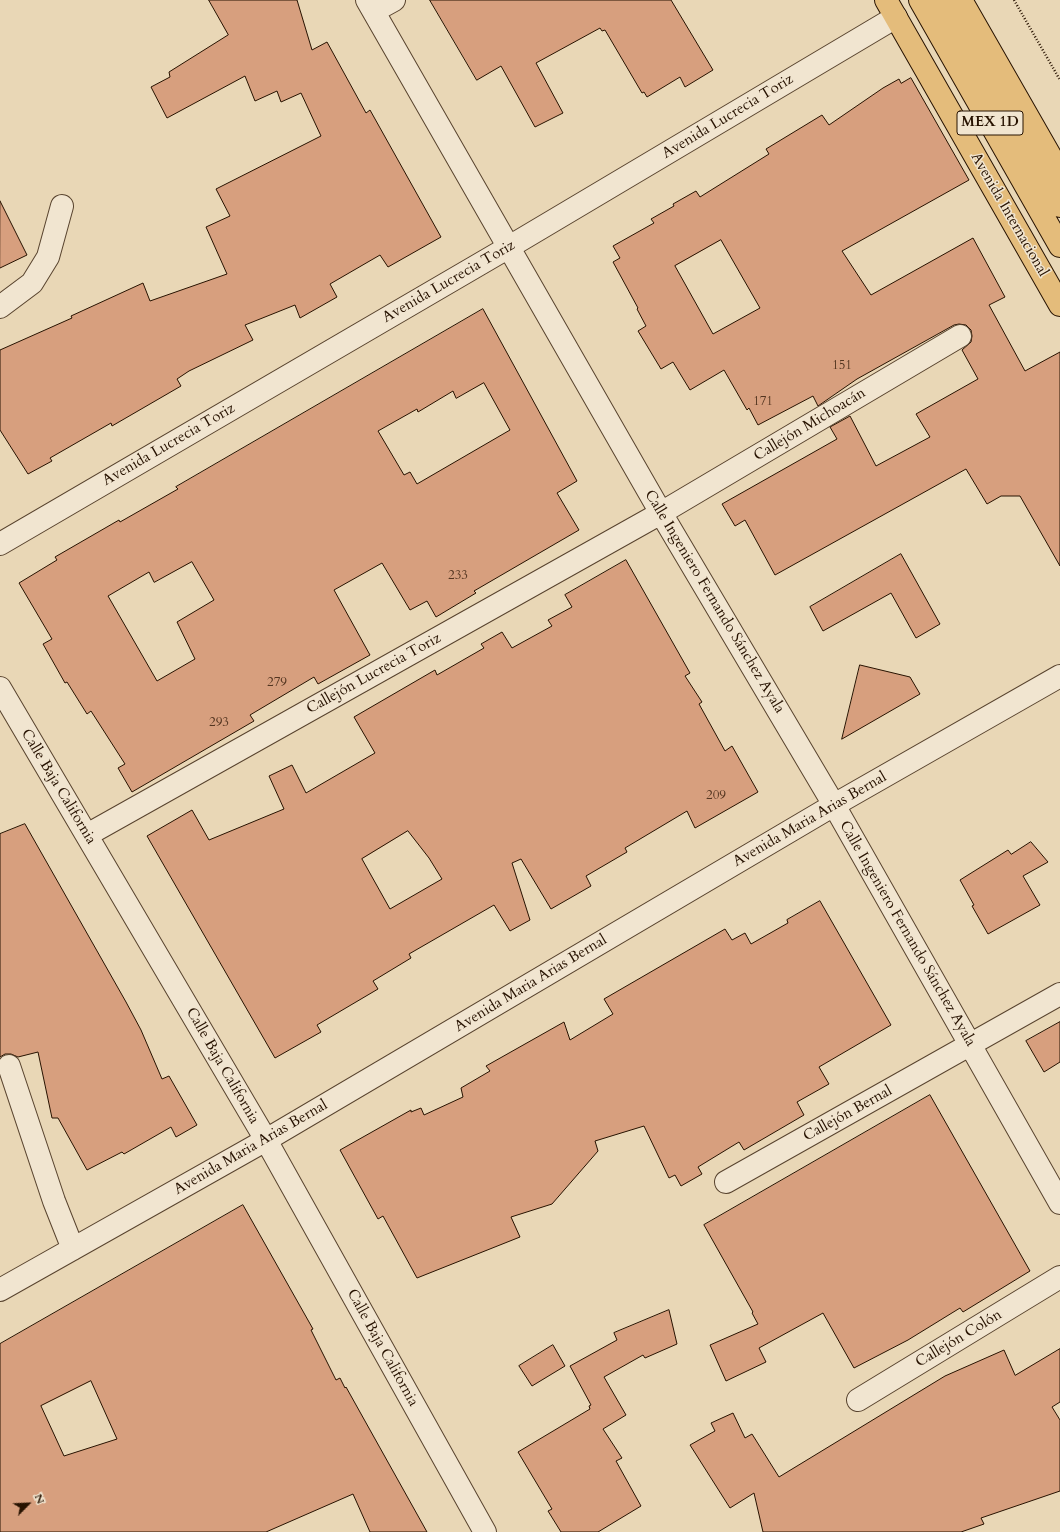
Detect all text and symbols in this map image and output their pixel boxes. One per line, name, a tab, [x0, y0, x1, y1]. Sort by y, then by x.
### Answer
street label: Avenida Lucrecia Toriz	[659, 71, 797, 163]
road number: MEX 1D	[957, 111, 1023, 135]
street label: Avenida Internacional	[966, 150, 1052, 280]
street label: Avenida Lucrecia Toriz	[380, 237, 518, 327]
house number: 151	[832, 358, 852, 374]
street label: Callejón Michoacán	[751, 385, 869, 465]
house number: 171	[753, 394, 773, 410]
street label: Avenida Lucrecia Toriz	[100, 400, 238, 490]
street label: Calle Ingeniero Fernando Sánchez Ayala	[640, 487, 788, 717]
house number: 233	[448, 568, 468, 584]
street label: Callejón Lucrecia Toriz	[304, 630, 444, 718]
house number: 279	[267, 675, 287, 691]
house number: 293	[209, 715, 229, 731]
street label: Calle Baja California	[16, 726, 100, 848]
street label: Avenida Maria Arias Bernal	[730, 769, 890, 871]
house number: 209	[706, 788, 726, 804]
street label: Calle Ingeniero Fernando Sánchez Ayala	[835, 818, 979, 1050]
street label: Avenida Maria Arias Bernal	[452, 931, 610, 1037]
street label: Calle Baja California	[181, 1005, 263, 1127]
street label: Callejón Bernal	[801, 1082, 895, 1146]
street label: Avenida Maria Arias Bernal	[171, 1097, 331, 1199]
street label: Calle Baja California	[342, 1286, 422, 1410]
street label: Callejón Colón	[913, 1306, 1005, 1372]
north arrow	[8, 1484, 48, 1524]
text: N	[31, 1491, 48, 1506]

